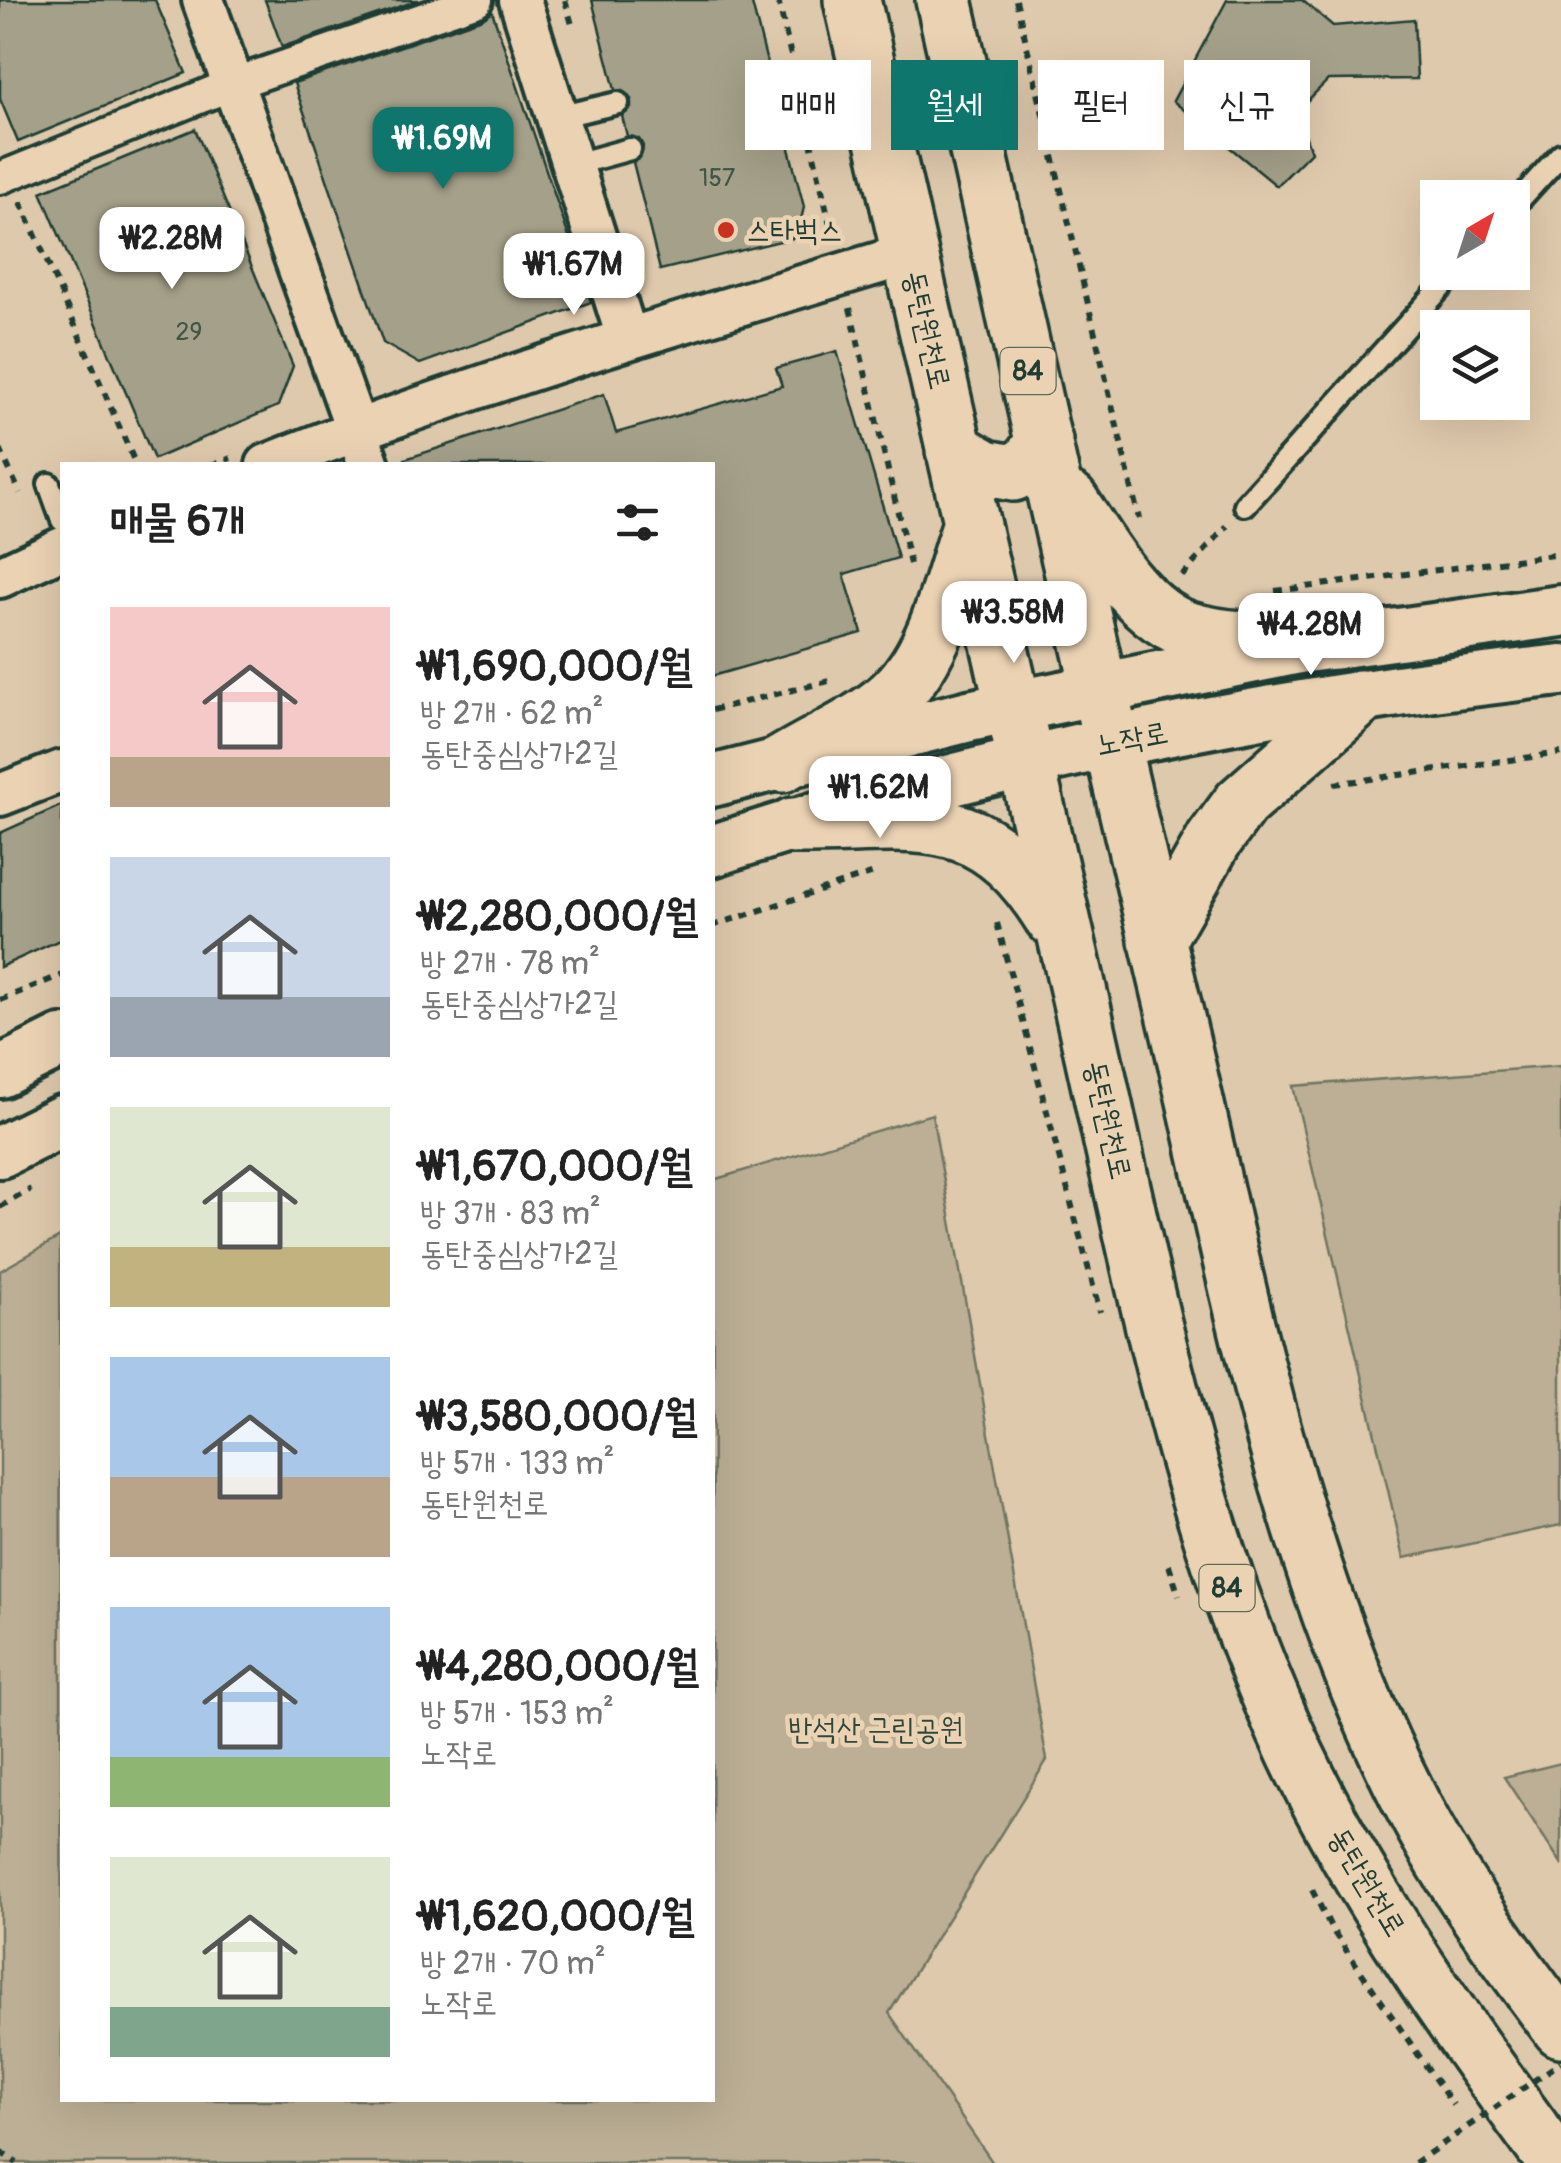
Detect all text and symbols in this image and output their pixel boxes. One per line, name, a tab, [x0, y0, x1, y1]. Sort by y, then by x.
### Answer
chip: 매매	[745, 60, 871, 150]
chip: 월세	[891, 60, 1018, 150]
chip: 필터	[1038, 60, 1164, 150]
chip: 신규	[1184, 60, 1310, 150]
pin: ₩1.69M	[362, 107, 524, 192]
text: ₩1.69M	[395, 119, 491, 159]
house number: 157	[699, 163, 735, 194]
north arrow	[1420, 180, 1530, 290]
map controls	[1420, 180, 1530, 420]
pin: ₩2.28M	[91, 207, 253, 292]
place label: 스타벅스	[746, 212, 843, 249]
text: ₩2.28M	[121, 219, 223, 259]
marker: 스타벅스	[715, 219, 737, 241]
pin: ₩1.67M	[493, 233, 655, 318]
text: ₩1.67M	[526, 245, 623, 285]
street label: 동탄원천로	[895, 267, 959, 393]
button: layers	[1420, 310, 1530, 420]
house number: 29	[176, 317, 202, 348]
road number: 84	[1000, 348, 1056, 394]
icon: filters	[610, 495, 665, 550]
text: 매물 6개	[110, 496, 245, 548]
pin: ₩3.58M	[933, 581, 1095, 666]
text: ₩3.58M	[964, 593, 1064, 633]
pin: ₩4.28M	[1230, 593, 1392, 678]
text: ₩4.28M	[1260, 605, 1362, 645]
text: ₩1,690,000/월	[420, 641, 693, 693]
icon: home	[190, 647, 310, 767]
text: 방 2개 · 62 m²	[420, 694, 603, 734]
street label: 노작로	[1093, 714, 1171, 764]
text: 동탄중심상가2길	[420, 734, 618, 774]
pin: ₩1.62M	[799, 756, 961, 841]
text: ₩1.62M	[831, 768, 929, 808]
text: ₩2,280,000/월	[420, 891, 698, 943]
icon: home	[190, 897, 310, 1017]
text: 방 2개 · 78 m²	[420, 944, 600, 984]
text: 동탄중심상가2길	[420, 984, 618, 1024]
street label: 동탄원천로	[1076, 1057, 1140, 1183]
text: ₩1,670,000/월	[420, 1141, 693, 1193]
icon: home	[190, 1147, 310, 1267]
text: 방 3개 · 83 m²	[420, 1194, 601, 1234]
text: 동탄중심상가2길	[420, 1234, 618, 1274]
text: ₩3,580,000/월	[420, 1391, 698, 1443]
icon: home	[190, 1397, 310, 1517]
text: 방 5개 · 133 m²	[420, 1444, 615, 1484]
text: 동탄원천로	[420, 1484, 549, 1524]
road number: 84	[1200, 1565, 1254, 1611]
text: ₩4,280,000/월	[420, 1641, 699, 1693]
icon: home	[190, 1647, 310, 1767]
text: 방 5개 · 153 m²	[420, 1694, 614, 1734]
park label: 반석산 근린공원	[788, 1711, 964, 1748]
text: 노작로	[420, 1734, 497, 1774]
street label: 동탄원천로	[1320, 1821, 1414, 1943]
text: ₩1,620,000/월	[420, 1891, 695, 1943]
icon: home	[190, 1897, 310, 2017]
text: 방 2개 · 70 m²	[420, 1944, 606, 1984]
text: 노작로	[420, 1984, 497, 2024]

